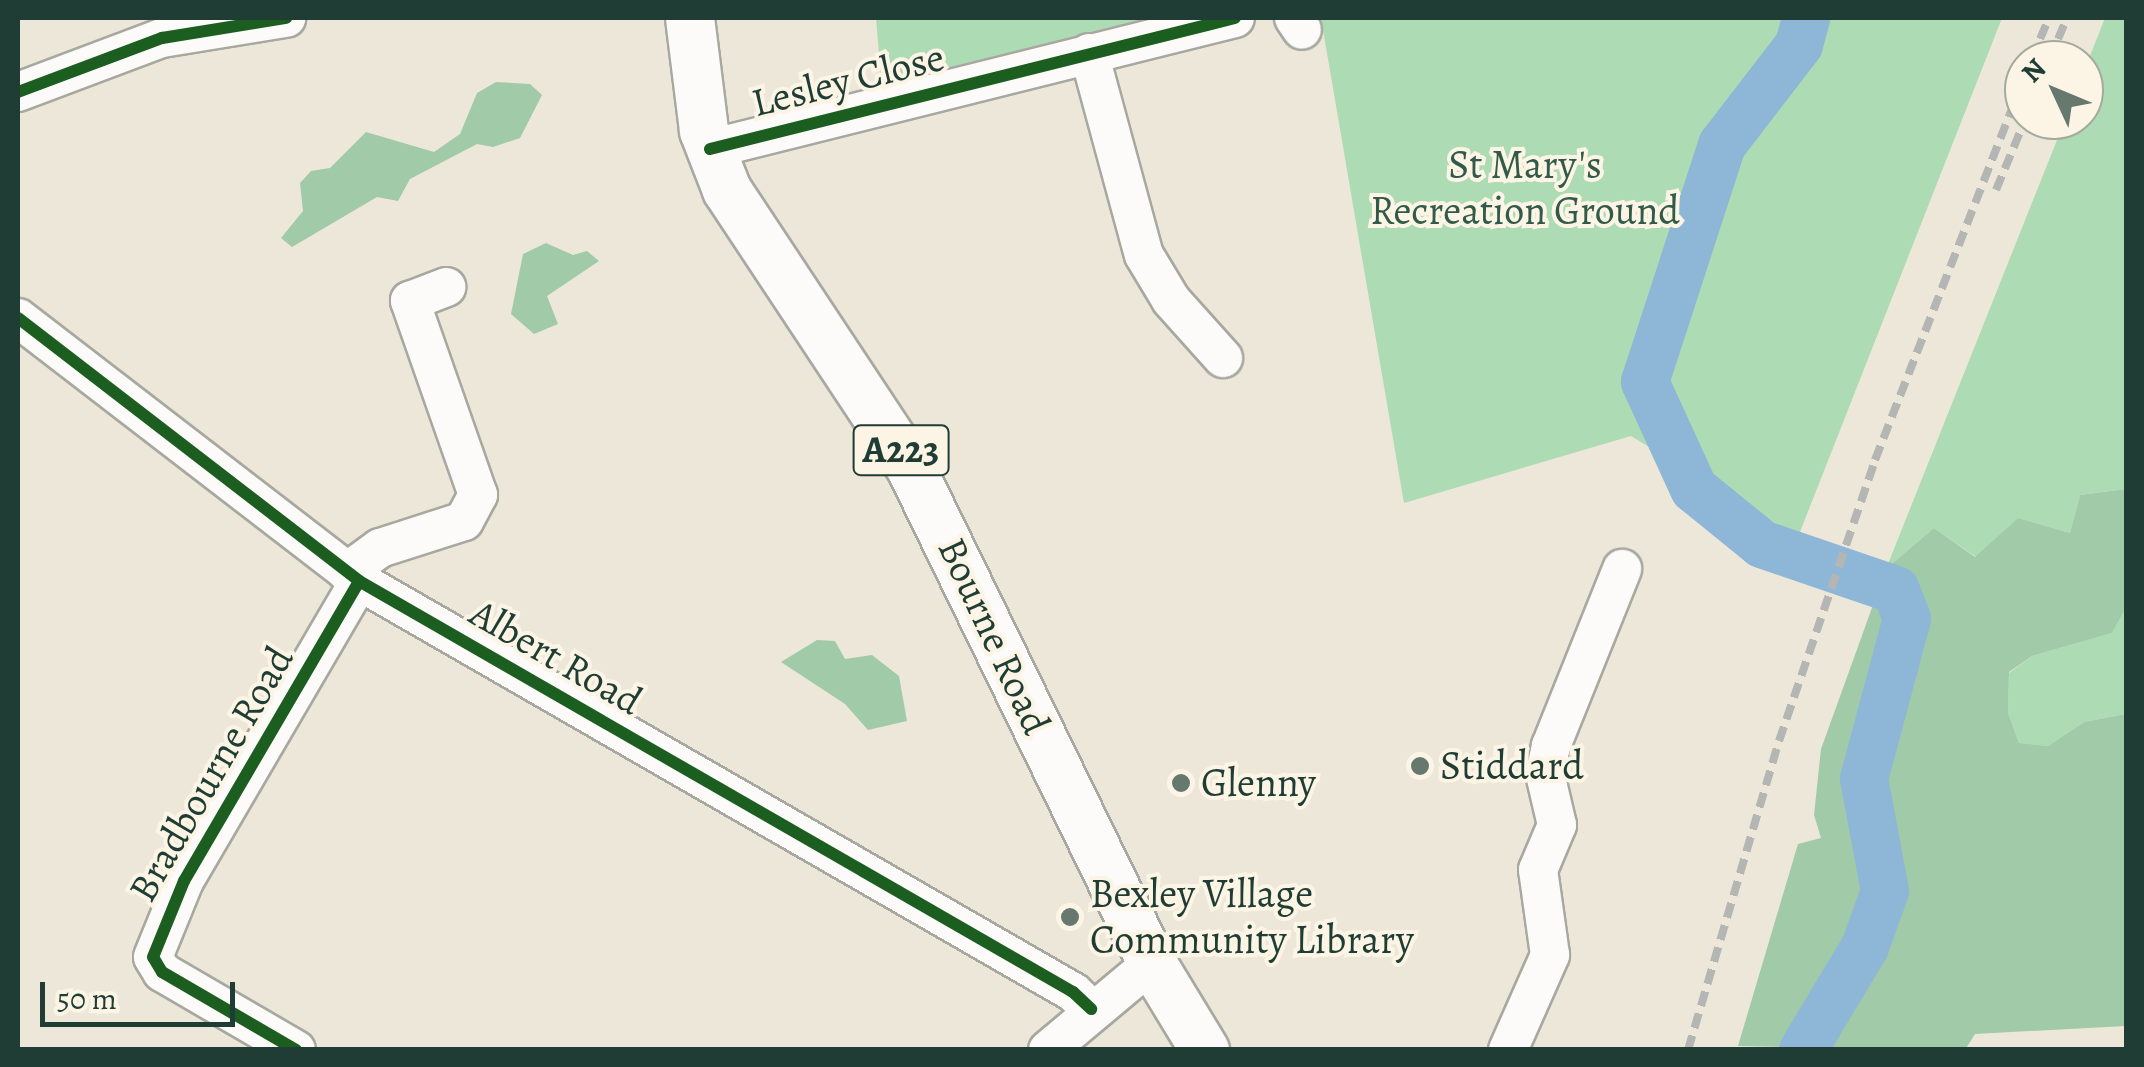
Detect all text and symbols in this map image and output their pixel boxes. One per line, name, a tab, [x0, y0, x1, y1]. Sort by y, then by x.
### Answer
street label: Lesley Close	[747, 33, 949, 127]
north arrow	[2004, 40, 2104, 140]
text: N	[2013, 50, 2055, 91]
park label: St Mary's Recreation Ground	[1370, 141, 1680, 235]
road number: A223	[851, 417, 951, 483]
street label: Bourne Road	[928, 530, 1060, 742]
street label: Albert Road	[462, 589, 650, 725]
street label: Bradbourne Road	[119, 638, 303, 910]
place label: Stiddard	[1440, 742, 1584, 790]
marker: Stiddard	[1409, 755, 1431, 777]
place label: Glenny	[1201, 759, 1316, 807]
marker: Glenny	[1170, 772, 1192, 794]
place label: Bexley Village Community Library	[1090, 870, 1414, 964]
marker: Bexley Village Community Library	[1059, 906, 1081, 928]
scale bar	[45, 962, 240, 1024]
text: 50 m	[57, 979, 117, 1019]

